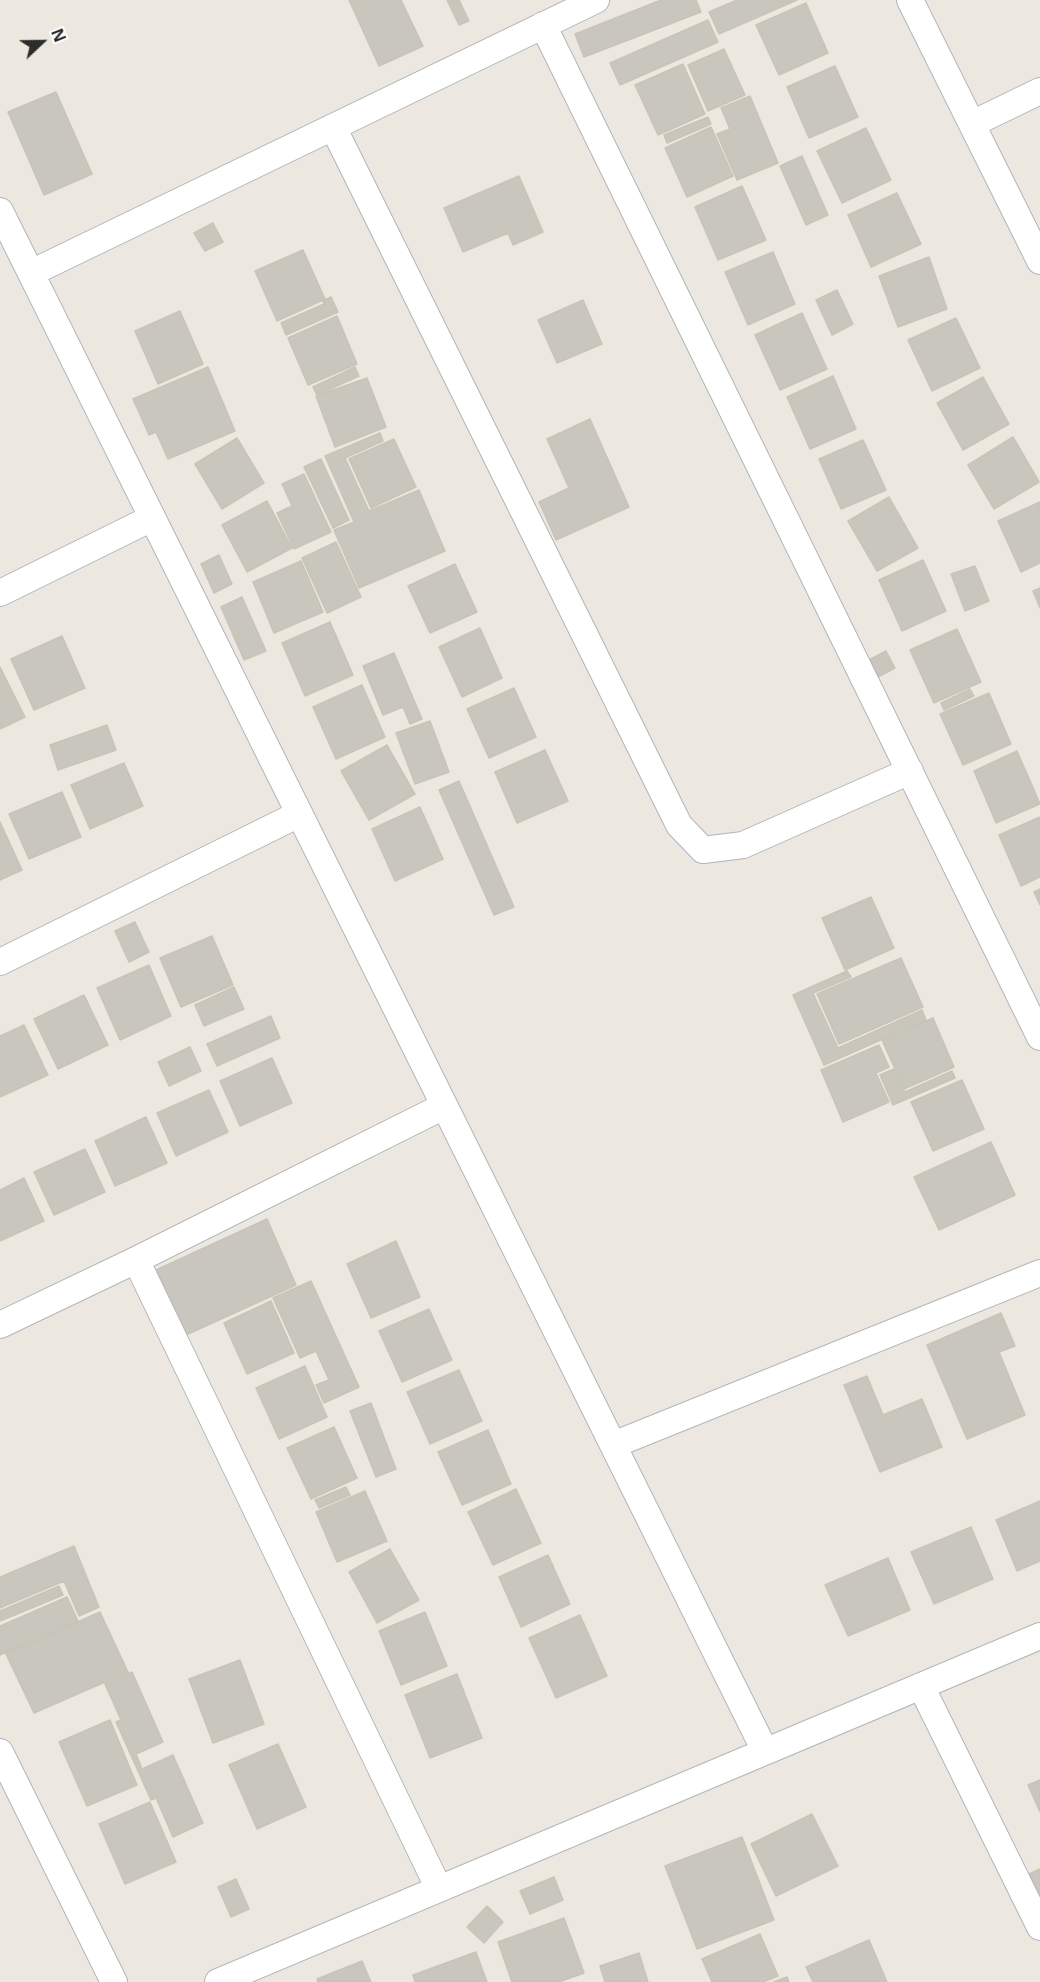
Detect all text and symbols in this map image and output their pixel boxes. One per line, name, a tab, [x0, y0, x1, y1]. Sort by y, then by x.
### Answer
north arrow	[12, 12, 72, 72]
text: N	[46, 25, 71, 45]

